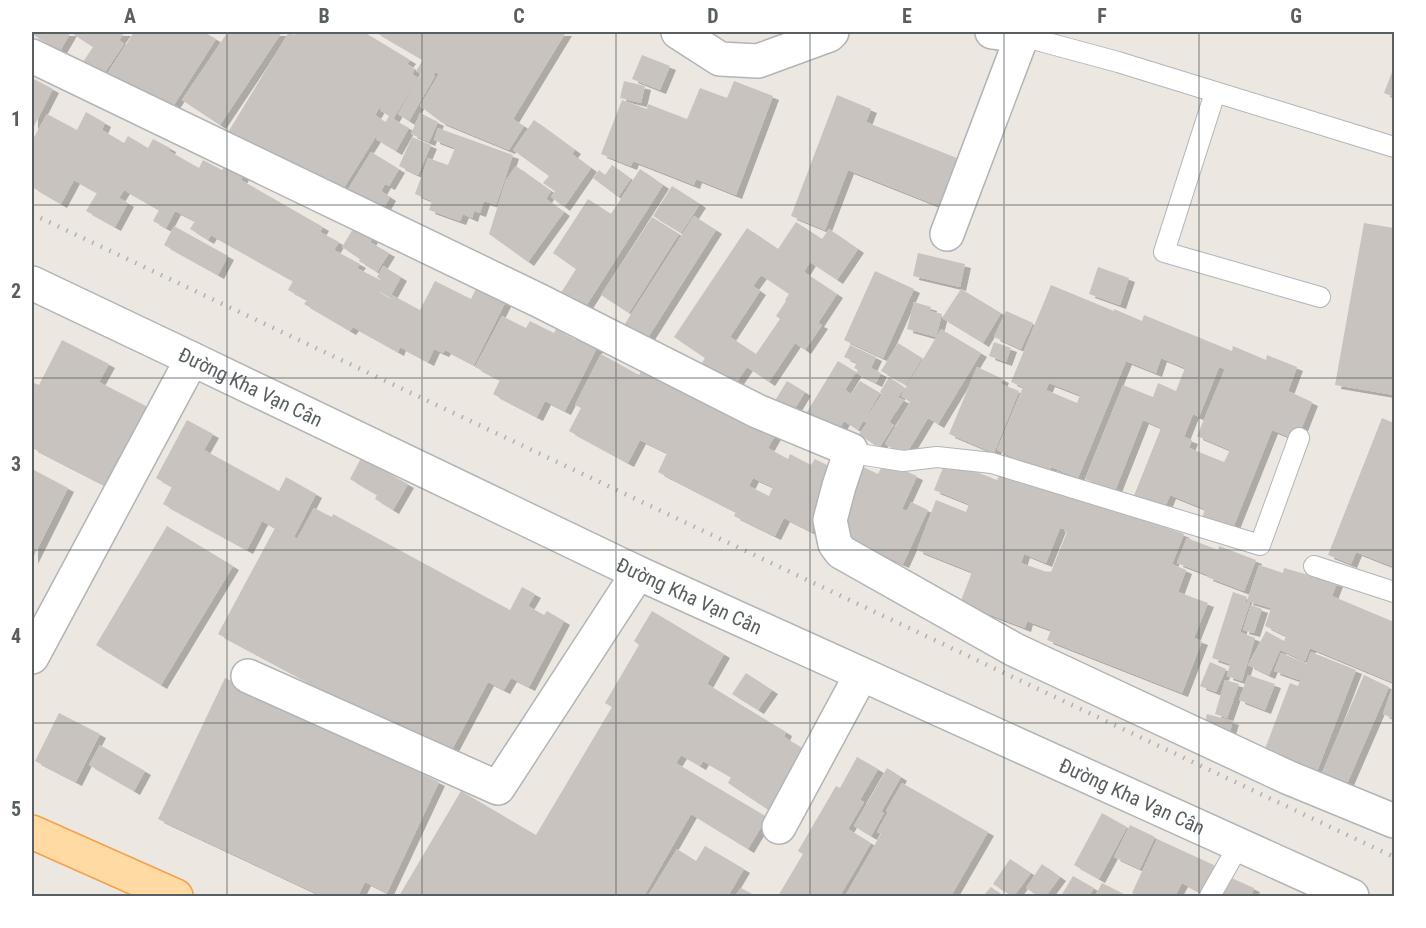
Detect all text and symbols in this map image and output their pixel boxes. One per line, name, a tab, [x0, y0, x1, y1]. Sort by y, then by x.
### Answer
text: A	[124, 4, 136, 28]
text: B	[318, 4, 330, 28]
text: C	[513, 4, 525, 28]
text: D	[707, 4, 719, 28]
text: E	[902, 4, 912, 28]
text: F	[1097, 4, 1107, 28]
text: G	[1290, 4, 1302, 28]
text: 1	[11, 107, 21, 131]
text: 2	[11, 279, 21, 303]
street label: Đường Kha Vạn Cân	[175, 342, 326, 432]
text: 3	[11, 452, 21, 476]
street label: Đường Kha Vạn Cân	[613, 553, 766, 639]
text: 4	[11, 624, 21, 648]
street label: Đường Kha Vạn Cân	[1056, 753, 1208, 840]
text: 5	[11, 797, 21, 821]

